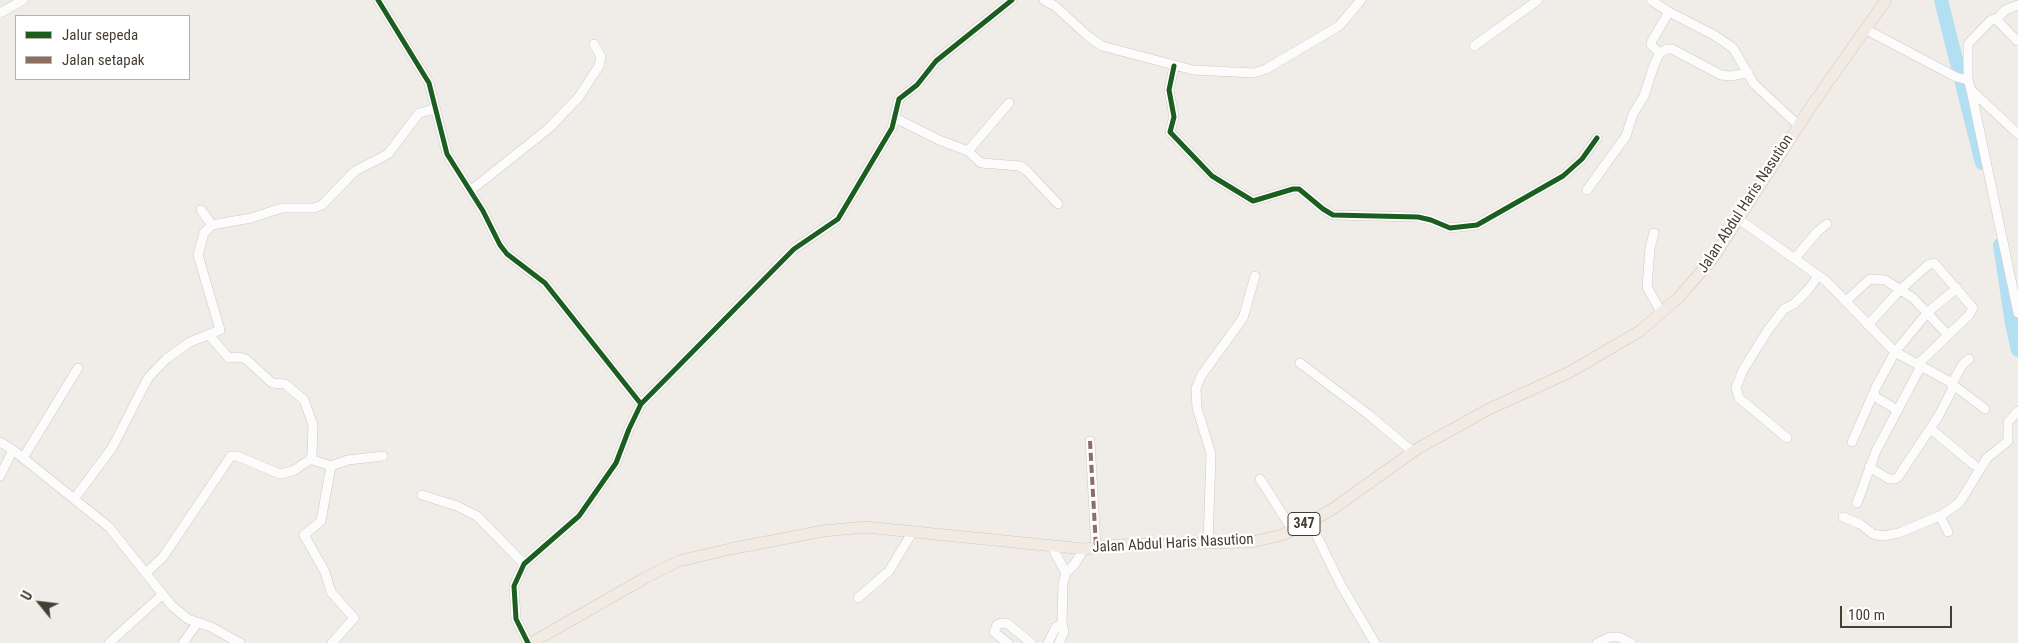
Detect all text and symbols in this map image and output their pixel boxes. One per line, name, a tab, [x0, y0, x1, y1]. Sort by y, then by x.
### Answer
legend	[15, 15, 190, 80]
text: Jalur sepeda	[62, 26, 138, 44]
text: Jalan setapak	[62, 51, 145, 69]
street label: Jalan Abdul Haris Nasution	[1694, 131, 1798, 277]
road number: 347	[1288, 512, 1320, 536]
street label: Jalan Abdul Haris Nasution	[1092, 531, 1254, 557]
north arrow	[15, 578, 65, 628]
text: U	[18, 588, 36, 603]
scale bar	[1843, 596, 1956, 628]
text: 100 m	[1848, 606, 1885, 624]

